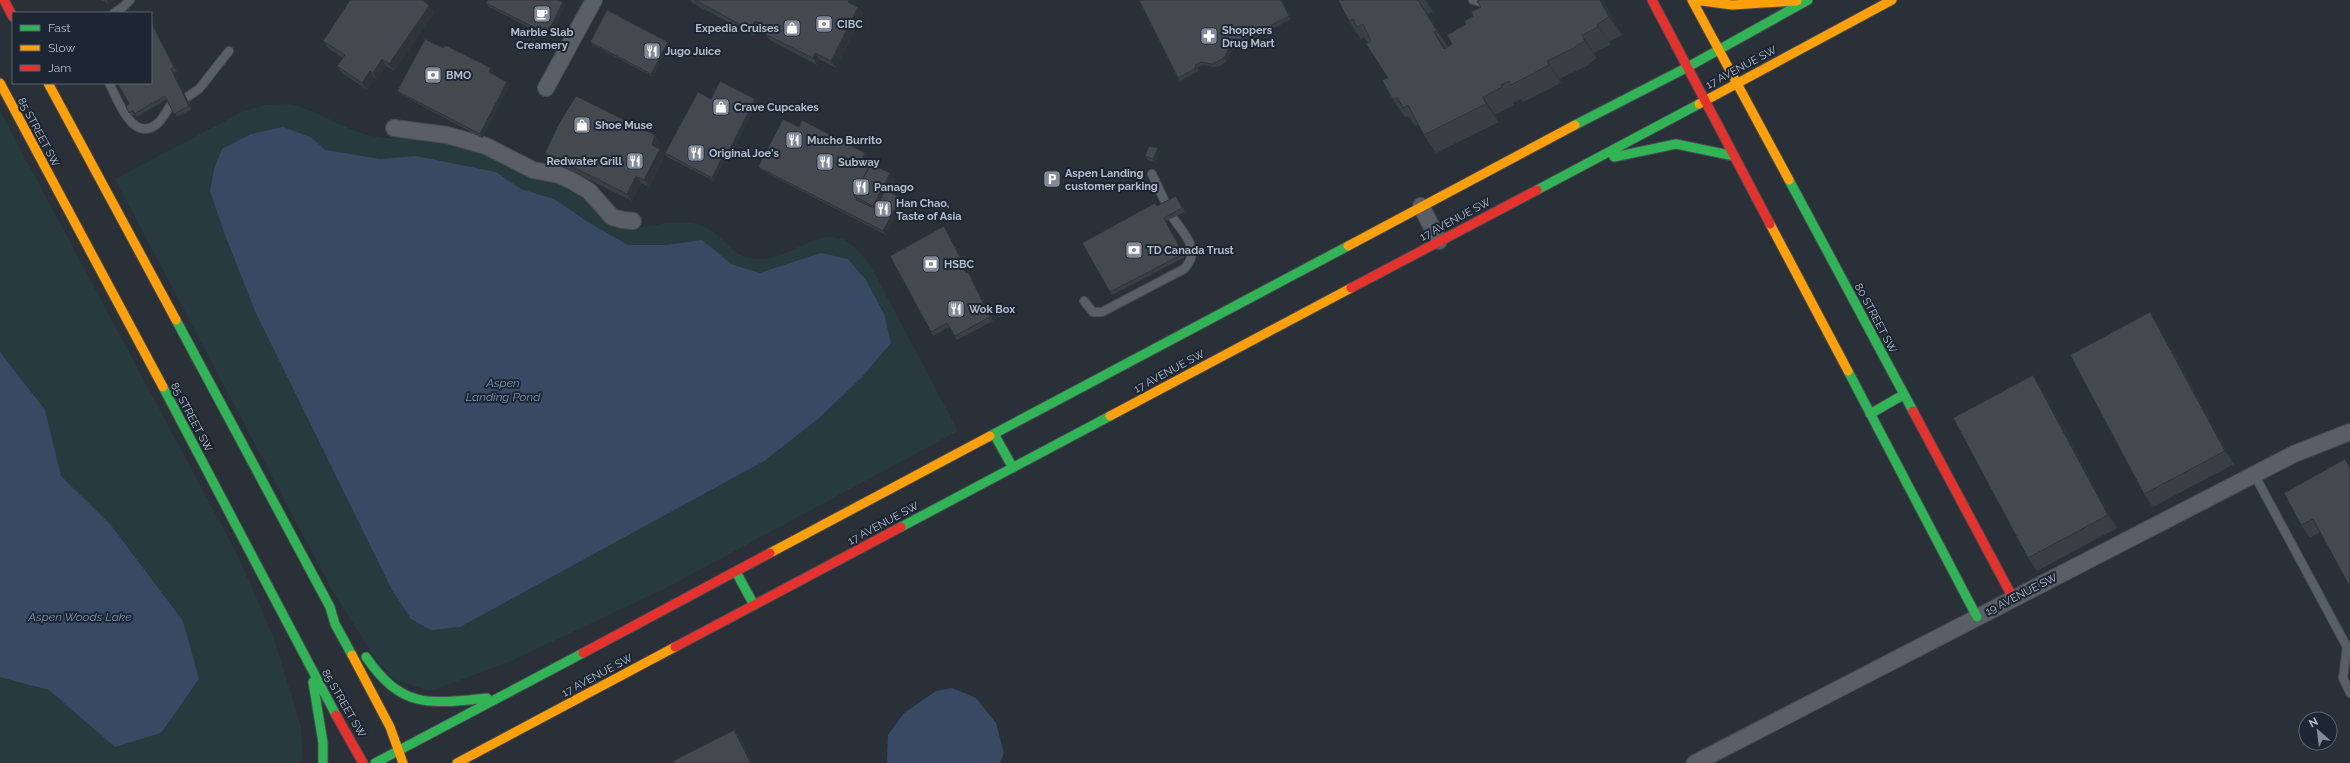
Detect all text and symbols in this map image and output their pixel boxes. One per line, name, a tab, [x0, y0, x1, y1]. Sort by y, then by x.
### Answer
cafe icon: Marble Slab Creamery	[532, 4, 552, 24]
legend	[12, 12, 152, 84]
bank icon: CIBC	[814, 14, 834, 34]
shop icon: Expedia Cruises	[782, 18, 802, 38]
place label: CIBC	[837, 18, 863, 31]
text: Fast	[48, 21, 71, 35]
place label: Expedia Cruises	[695, 22, 780, 35]
place label: Shoppers Drug Mart	[1222, 24, 1276, 50]
place label: Marble Slab Creamery	[510, 26, 574, 52]
pharmacy icon: Shoppers Drug Mart	[1199, 26, 1219, 46]
text: Slow	[48, 41, 75, 55]
restaurant icon: Jugo Juice	[642, 41, 662, 61]
street label: 17 AVENUE SW	[1704, 43, 1779, 92]
place label: Jugo Juice	[665, 45, 721, 58]
text: Jam	[48, 61, 71, 75]
bank icon: BMO	[423, 65, 443, 85]
place label: BMO	[446, 69, 471, 82]
street label: 85 STREET SW	[15, 95, 62, 169]
shop icon: Crave Cupcakes	[711, 97, 731, 117]
place label: Crave Cupcakes	[734, 101, 819, 114]
shop icon: Shoe Muse	[572, 115, 592, 135]
place label: Shoe Muse	[595, 119, 653, 132]
restaurant icon: Mucho Burrito	[784, 130, 804, 150]
place label: Mucho Burrito	[807, 134, 882, 147]
restaurant icon: Original Joe's	[686, 143, 706, 163]
place label: Original Joe's	[709, 147, 779, 160]
restaurant icon: Redwater Grill	[625, 151, 645, 171]
restaurant icon: Subway	[815, 152, 835, 172]
place label: Redwater Grill	[546, 155, 623, 168]
place label: Subway	[838, 156, 880, 169]
place label: Aspen Landing customer parking	[1065, 167, 1158, 193]
parking icon: Aspen Landing customer parking	[1042, 169, 1062, 189]
restaurant icon: Panago	[851, 177, 871, 197]
place label: Panago	[874, 181, 914, 194]
street label: 17 AVENUE SW	[1418, 195, 1493, 244]
place label: Han Chao, Taste of Asia	[896, 197, 962, 223]
restaurant icon: Han Chao, Taste of Asia	[873, 199, 893, 219]
bank icon: TD Canada Trust	[1124, 240, 1144, 260]
place label: TD Canada Trust	[1147, 244, 1235, 257]
bank icon: HSBC	[921, 254, 941, 274]
place label: HSBC	[944, 258, 974, 271]
street label: 80 STREET SW	[1852, 281, 1900, 356]
restaurant icon: Wok Box	[946, 299, 966, 319]
place label: Wok Box	[969, 303, 1015, 316]
street label: 17 AVENUE SW	[1132, 347, 1207, 396]
water label: Aspen Landing Pond	[466, 376, 541, 404]
street label: 85 STREET SW	[168, 380, 215, 454]
street label: 17 AVENUE SW	[846, 499, 921, 548]
street label: 19 AVENUE SW	[1983, 571, 2060, 618]
water label: Aspen Woods Lake	[27, 610, 132, 624]
street label: 17 AVENUE SW	[560, 651, 635, 700]
street label: 85 STREET SW	[319, 667, 369, 740]
north arrow	[2298, 711, 2338, 751]
text: N	[2307, 715, 2320, 730]

